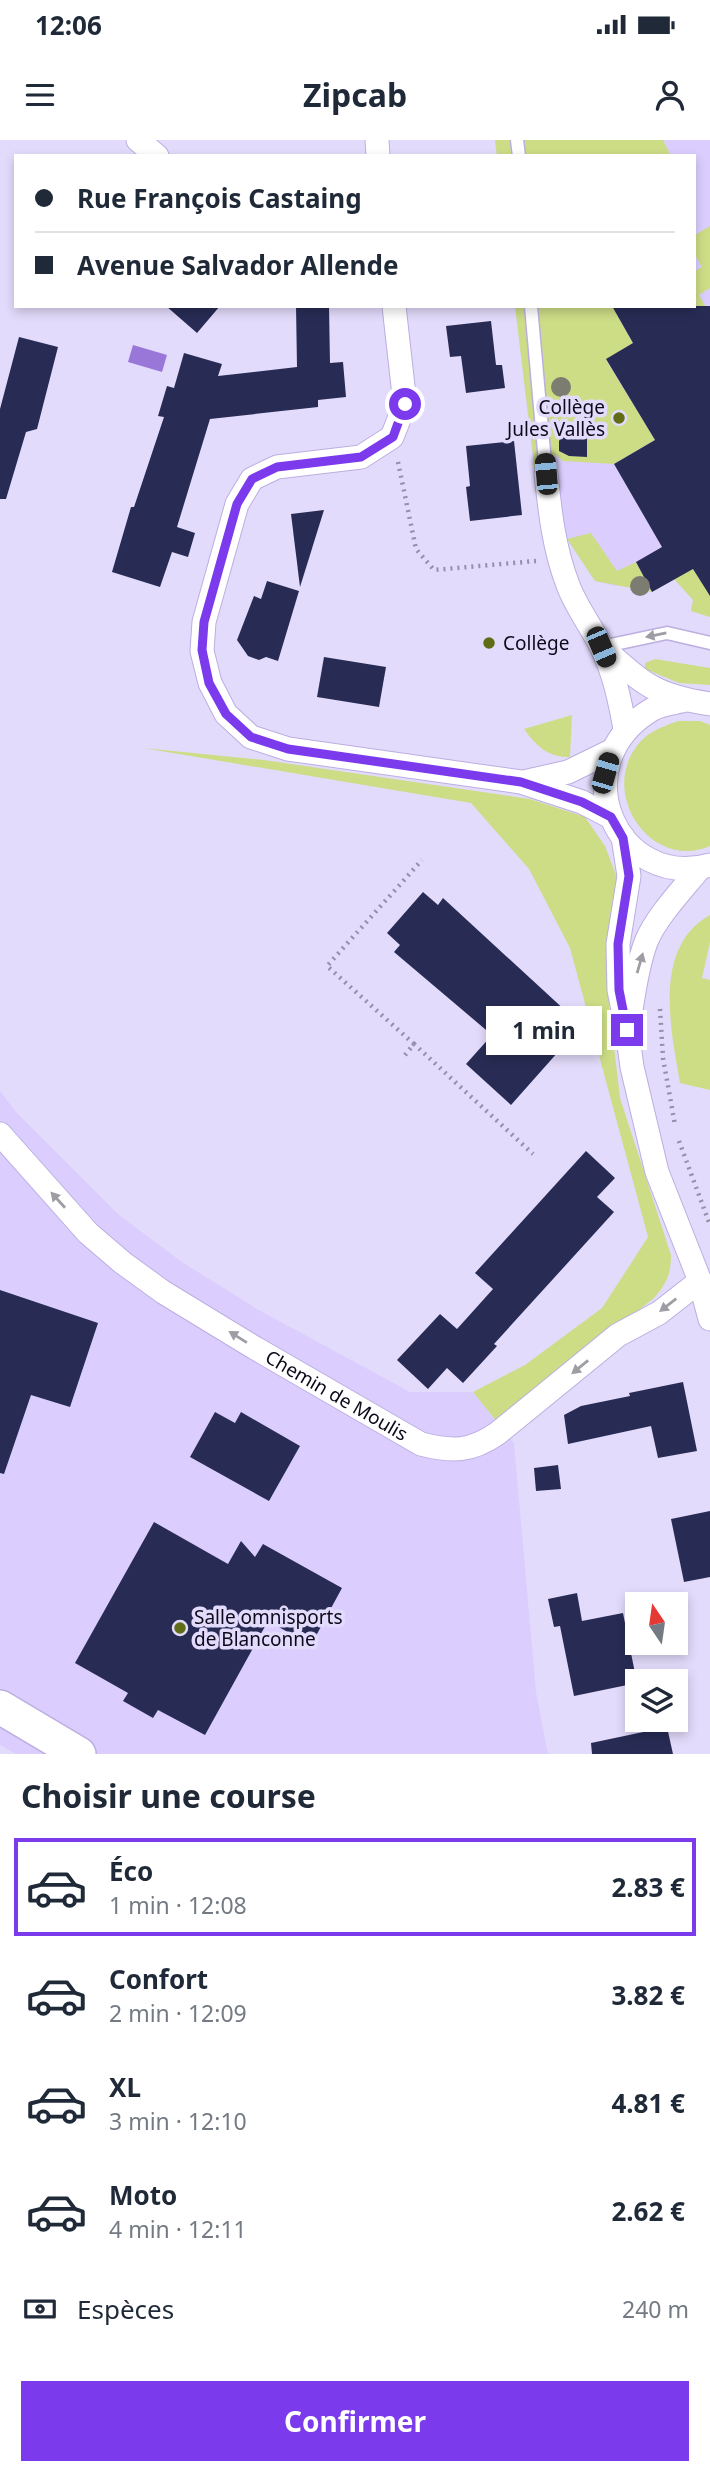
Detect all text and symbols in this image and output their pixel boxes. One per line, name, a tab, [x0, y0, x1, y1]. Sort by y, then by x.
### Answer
text: 12:06	[35, 7, 102, 43]
text: Zipcab	[303, 73, 407, 116]
icon: menu	[21, 76, 59, 114]
icon: person	[651, 76, 689, 114]
text: Rue François Castaing	[77, 180, 362, 216]
text: Avenue Salvador Allende	[77, 247, 398, 283]
route start	[389, 388, 421, 420]
place label: Collège Jules Vallès	[505, 394, 605, 442]
marker: Collège Jules Vallès	[611, 410, 627, 426]
car	[534, 452, 559, 496]
car	[584, 624, 619, 670]
place label: Collège	[503, 630, 569, 656]
one-way arrow	[645, 630, 667, 641]
marker: Collège	[481, 635, 497, 651]
car	[590, 750, 621, 796]
one-way arrow	[635, 951, 646, 973]
callout: 1 min	[487, 1006, 602, 1054]
text: 1 min	[512, 1014, 576, 1046]
route end	[611, 1014, 643, 1046]
one-way arrow	[50, 1191, 66, 1209]
one-way arrow	[659, 1298, 677, 1312]
one-way arrow	[228, 1331, 247, 1344]
street label: Chemin de Moulis	[261, 1344, 413, 1447]
one-way arrow	[571, 1359, 588, 1374]
north arrow	[625, 1592, 688, 1656]
map controls	[625, 1592, 688, 1732]
place label: Salle omnisports de Blanconne	[194, 1604, 343, 1652]
marker: Salle omnisports de Blanconne	[172, 1620, 188, 1636]
button: layers	[625, 1669, 688, 1732]
text: Choisir une course	[21, 1774, 316, 1817]
text: Éco	[109, 1853, 153, 1889]
icon: car	[25, 1856, 88, 1919]
text: 2.83 €	[611, 1869, 685, 1905]
text: 1 min · 12:08	[109, 1889, 247, 1921]
text: Confort	[109, 1961, 208, 1997]
icon: car	[25, 1964, 88, 2027]
text: 3.82 €	[611, 1977, 685, 2013]
text: 2 min · 12:09	[109, 1997, 247, 2029]
text: XL	[109, 2069, 141, 2105]
icon: car	[25, 2072, 88, 2135]
text: 4.81 €	[611, 2085, 685, 2121]
text: 3 min · 12:10	[109, 2105, 247, 2137]
text: Moto	[109, 2177, 177, 2213]
icon: car	[25, 2180, 88, 2243]
text: 2.62 €	[611, 2193, 685, 2229]
text: 4 min · 12:11	[109, 2213, 247, 2245]
icon: cash	[21, 2290, 59, 2328]
text: Espèces	[77, 2291, 174, 2327]
text: 240 m	[622, 2293, 689, 2325]
button: Confirmer	[21, 2381, 689, 2461]

